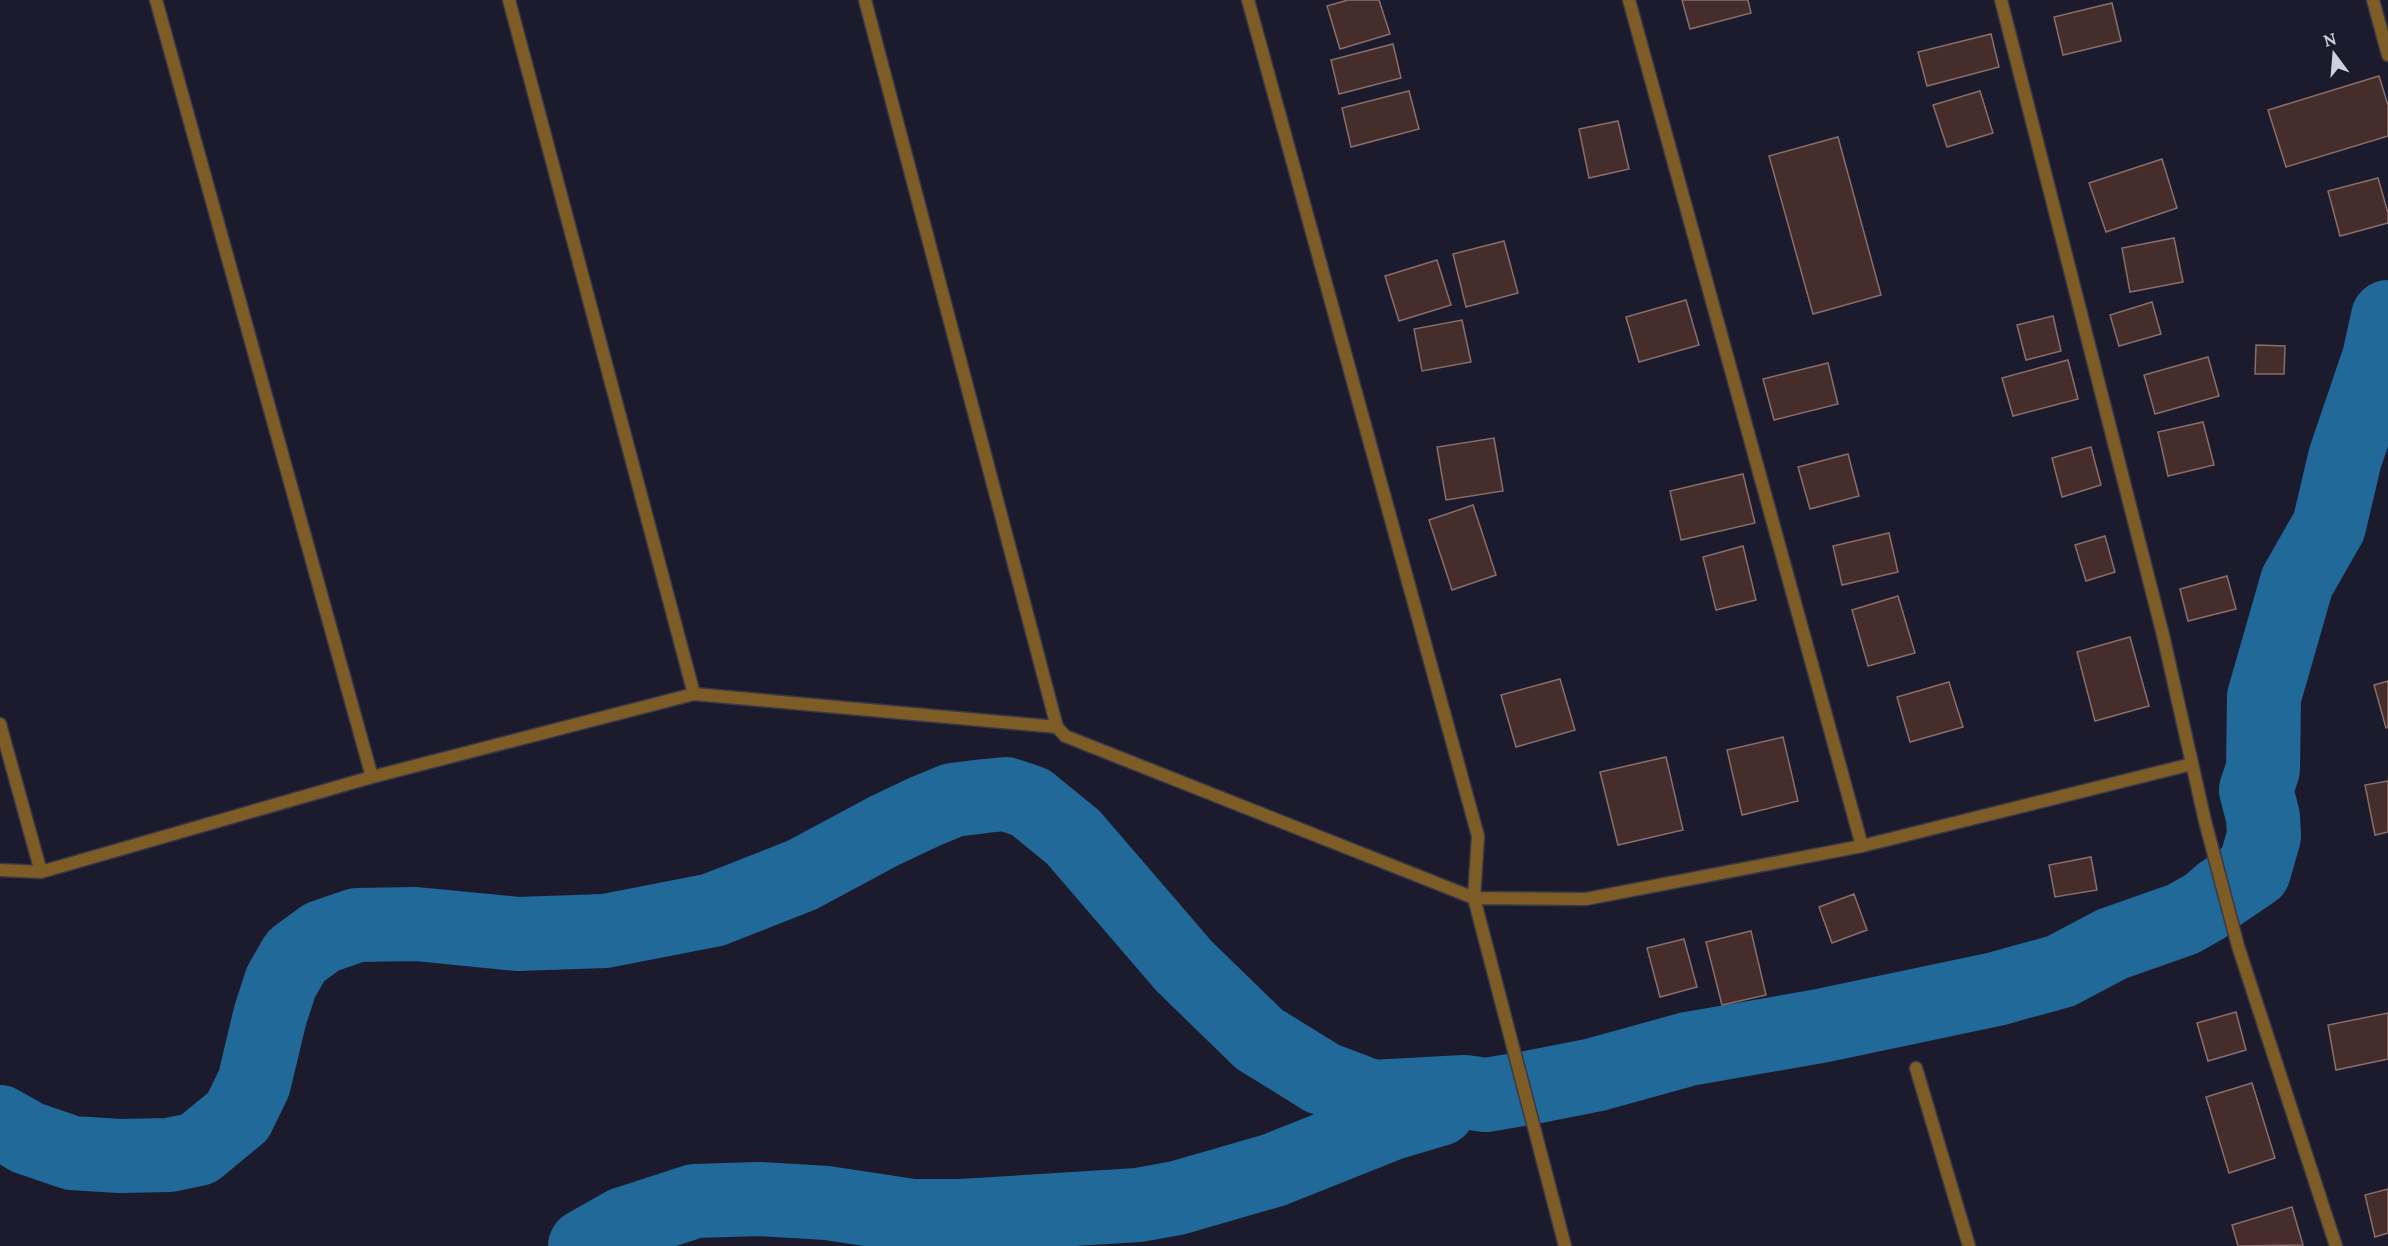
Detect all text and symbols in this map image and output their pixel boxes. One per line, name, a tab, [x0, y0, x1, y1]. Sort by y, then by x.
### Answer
north arrow	[2304, 24, 2364, 84]
text: N	[2321, 28, 2339, 51]

